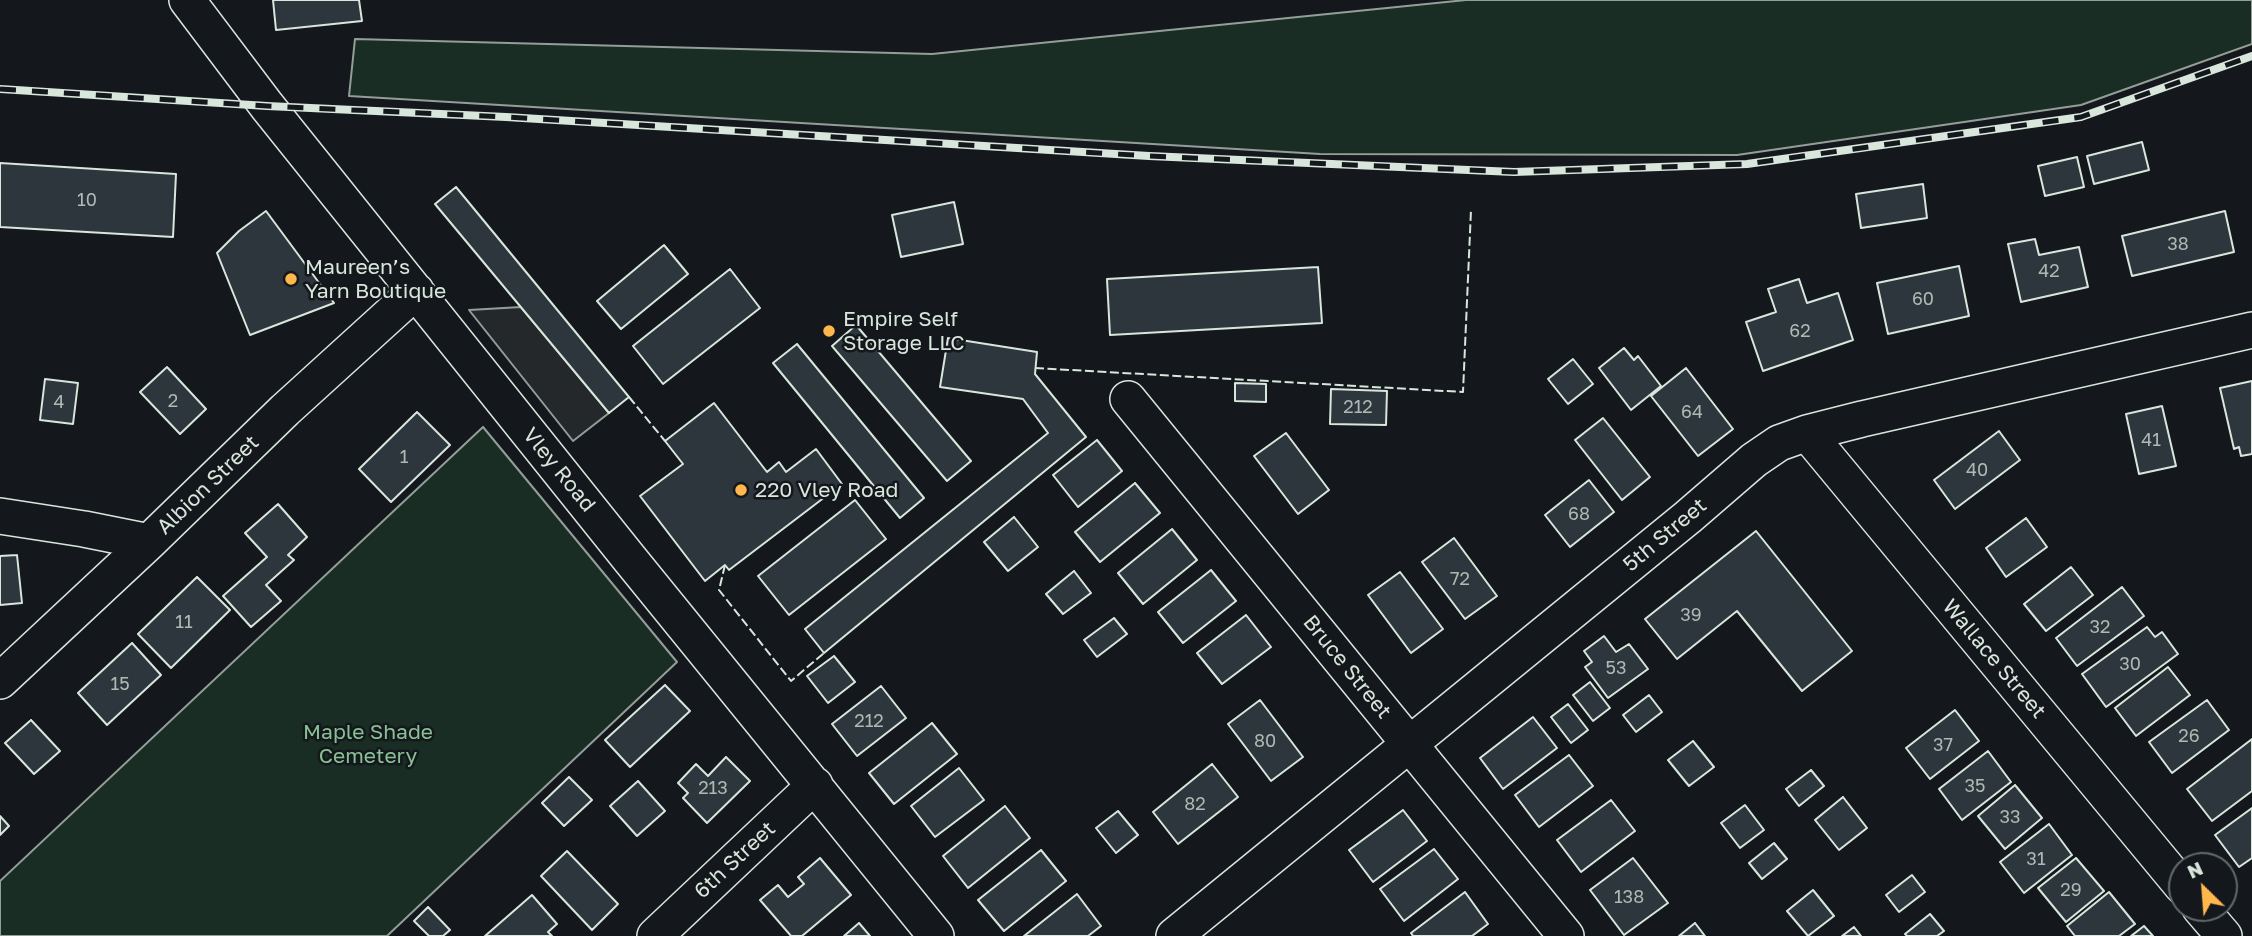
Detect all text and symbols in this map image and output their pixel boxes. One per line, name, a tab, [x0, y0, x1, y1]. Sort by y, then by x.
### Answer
house number: 10	[77, 189, 97, 211]
house number: 38	[2167, 233, 2189, 255]
place label: Maureen’s Yarn Boutique	[305, 254, 446, 304]
house number: 42	[2038, 260, 2060, 282]
marker: Maureen’s Yarn Boutique	[283, 271, 299, 287]
house number: 60	[1912, 288, 1934, 310]
place label: Empire Self Storage LLC	[843, 306, 965, 356]
house number: 62	[1789, 320, 1811, 342]
marker: Empire Self Storage LLC	[821, 323, 837, 339]
house number: 2	[168, 390, 178, 412]
house number: 4	[54, 391, 64, 413]
house number: 212	[1343, 396, 1373, 418]
house number: 64	[1681, 401, 1703, 423]
street label: Vley Road	[517, 423, 601, 517]
house number: 41	[2141, 429, 2161, 451]
street label: Albion Street	[152, 430, 264, 540]
house number: 1	[400, 446, 408, 468]
house number: 40	[1966, 459, 1988, 481]
place label: 220 Vley Road	[755, 477, 898, 503]
marker: 220 Vley Road	[733, 482, 749, 498]
street label: 5th Street	[1618, 493, 1712, 577]
house number: 68	[1568, 503, 1590, 525]
house number: 72	[1450, 568, 1470, 590]
street label: Wallace Street	[1937, 594, 2051, 724]
house number: 39	[1680, 604, 1702, 626]
street label: Bruce Street	[1298, 610, 1396, 724]
house number: 11	[175, 611, 193, 633]
house number: 32	[2090, 616, 2110, 638]
house number: 30	[2119, 653, 2141, 675]
house number: 53	[1606, 657, 1626, 679]
house number: 15	[110, 673, 130, 695]
house number: 212	[854, 710, 884, 732]
park label: Maple Shade Cemetery	[303, 719, 433, 769]
house number: 26	[2178, 725, 2200, 747]
house number: 80	[1254, 730, 1276, 752]
house number: 37	[1933, 734, 1953, 756]
house number: 35	[1965, 775, 1985, 797]
house number: 213	[698, 777, 728, 799]
house number: 82	[1184, 793, 1206, 815]
house number: 33	[1999, 806, 2021, 828]
street label: 6th Street	[689, 816, 781, 904]
house number: 31	[2026, 848, 2046, 870]
north arrow	[2168, 852, 2238, 922]
text: N	[2183, 856, 2206, 883]
house number: 29	[2060, 879, 2082, 901]
house number: 138	[1614, 886, 1644, 908]

